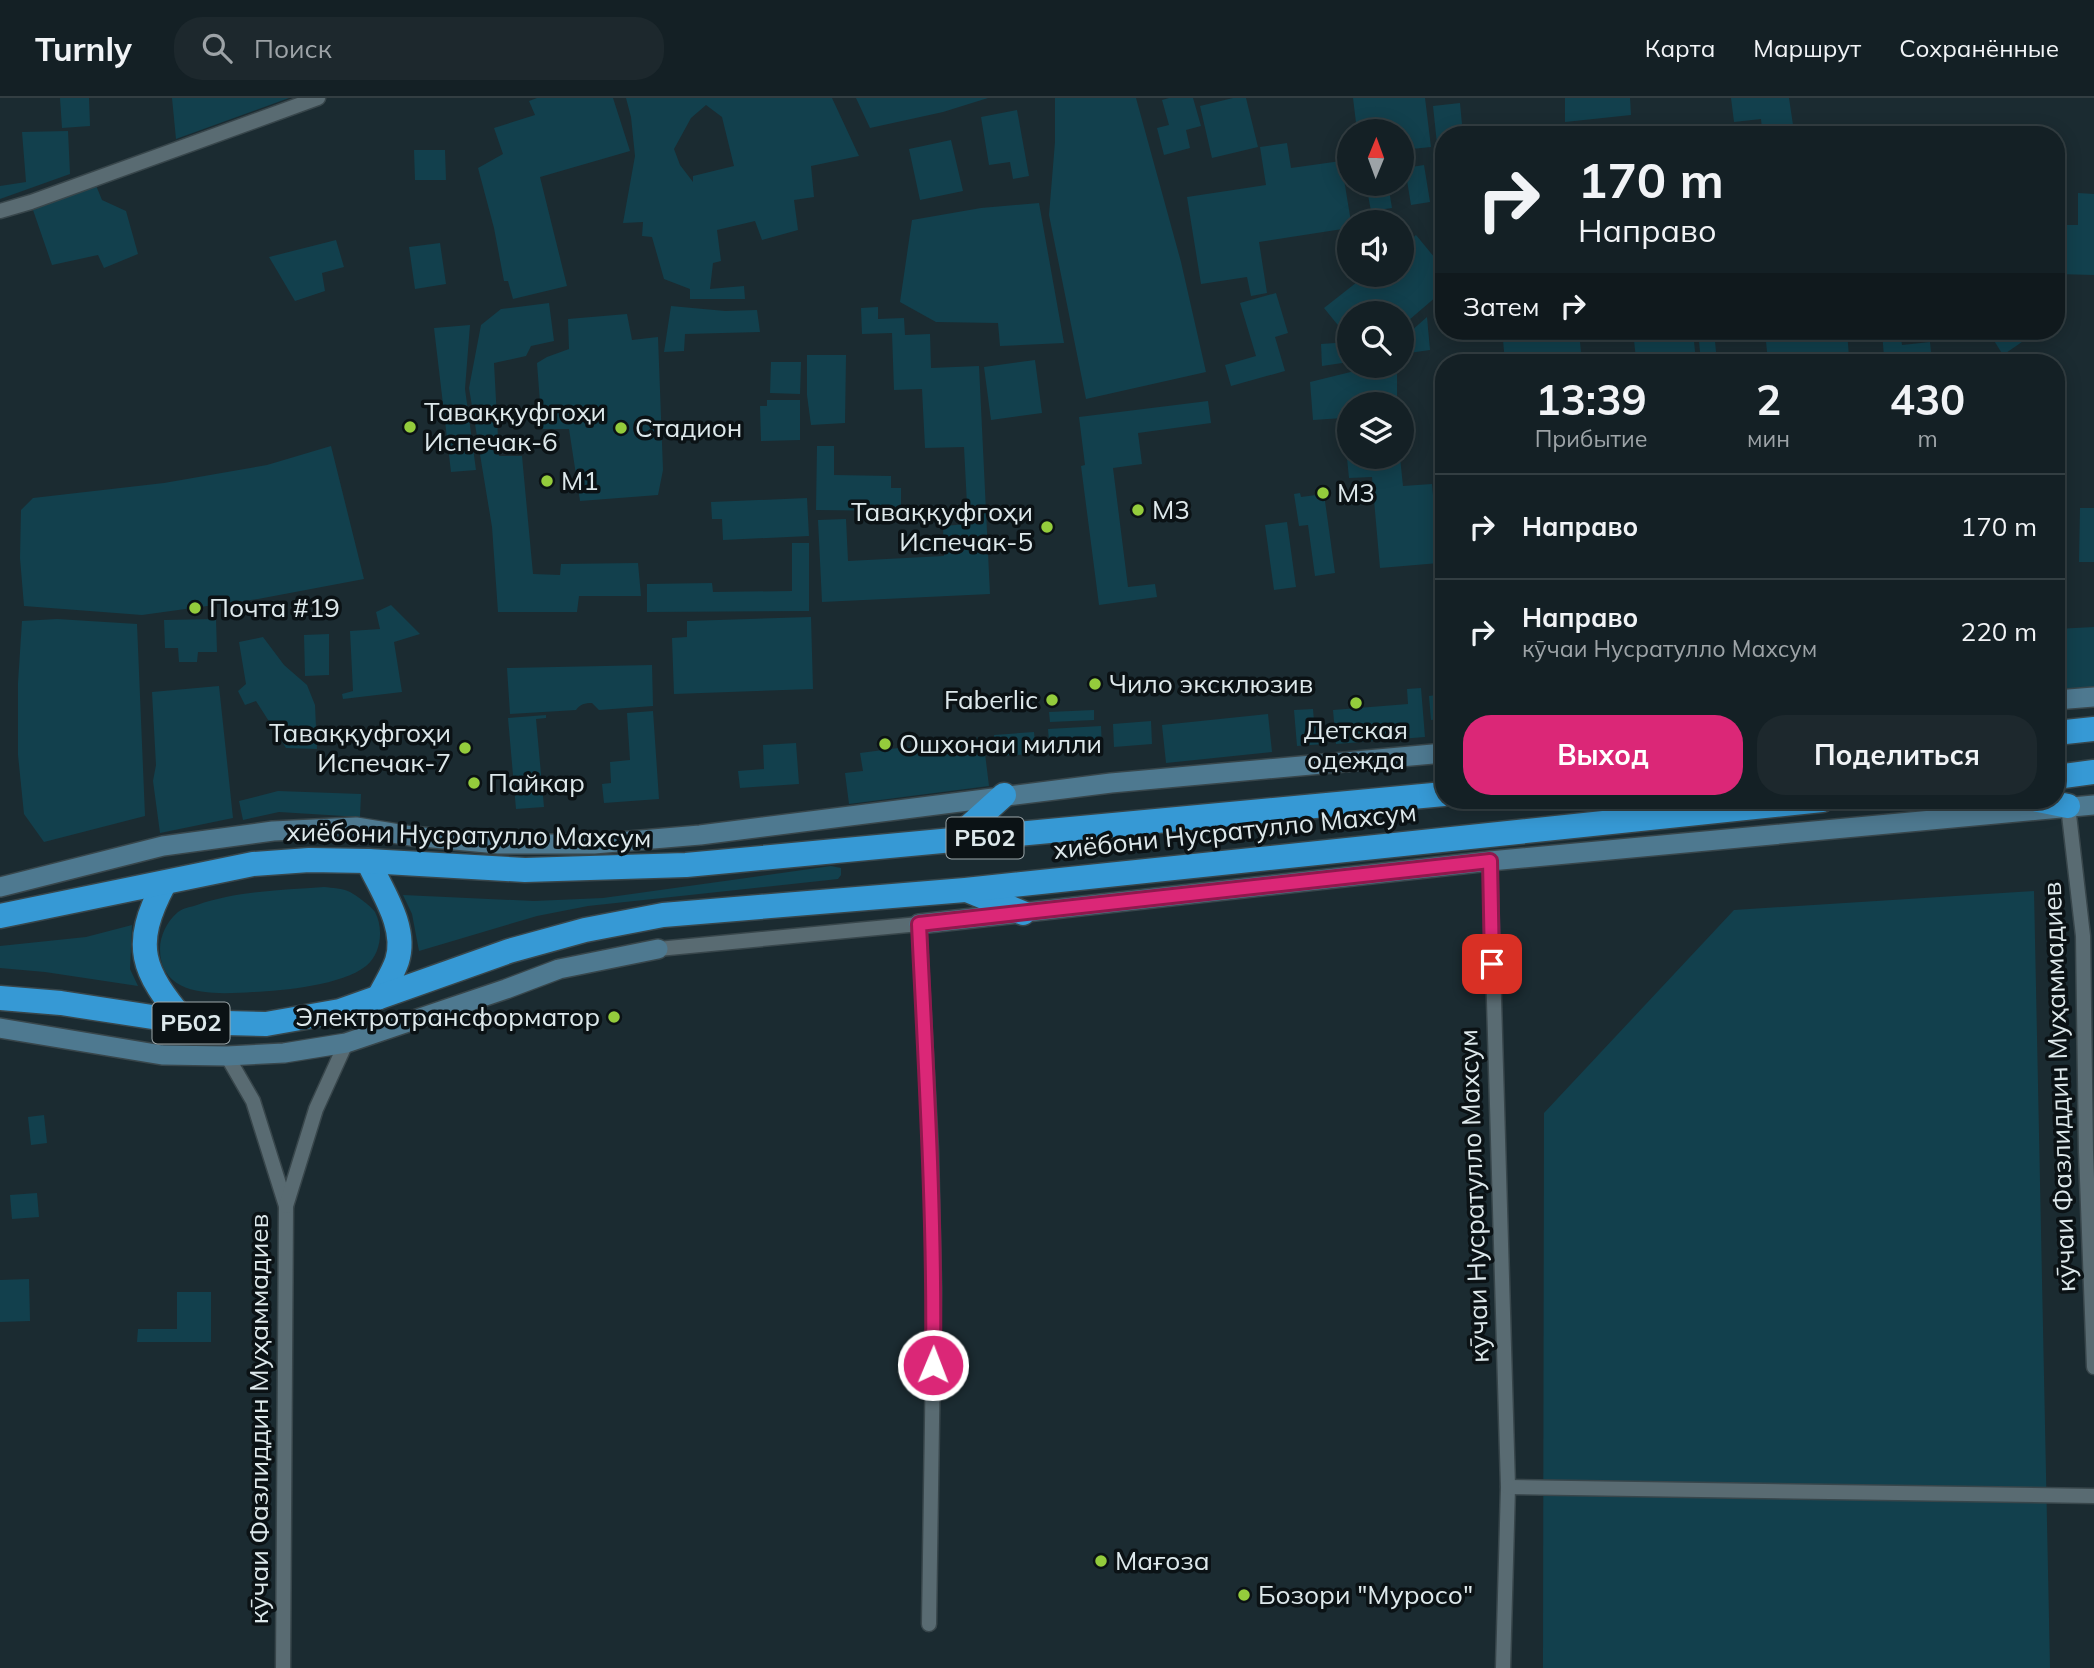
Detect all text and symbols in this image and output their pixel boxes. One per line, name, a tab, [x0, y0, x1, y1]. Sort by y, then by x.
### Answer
search box	[174, 17, 664, 80]
text: Turnly	[35, 28, 132, 69]
icon: search	[198, 29, 236, 67]
text: Поиск	[254, 32, 332, 65]
text: Карта	[1645, 33, 1715, 63]
text: Маршрут	[1753, 33, 1861, 63]
text: Сохранённые	[1899, 33, 2059, 63]
north arrow	[1337, 119, 1414, 196]
map controls	[1337, 119, 1414, 469]
text: 170 m	[1578, 149, 1724, 210]
icon: right	[1463, 154, 1554, 245]
button: sound	[1337, 210, 1414, 287]
text: Направо	[1578, 210, 1717, 250]
icon: right	[1554, 287, 1592, 325]
text: Затем	[1463, 290, 1540, 323]
button: search	[1337, 301, 1414, 378]
text: 13:39	[1535, 373, 1647, 426]
text: 2	[1756, 373, 1781, 426]
text: 430	[1890, 373, 1965, 426]
button: layers	[1337, 392, 1414, 469]
place label: Таваққуфгоҳи Испечак-6	[424, 395, 606, 458]
place label: Стадион	[635, 411, 742, 444]
marker: Таваққуфгоҳи Испечак-6	[402, 419, 418, 435]
marker: Стадион	[613, 420, 629, 436]
text: Прибытие	[1535, 424, 1647, 453]
text: мин	[1747, 424, 1790, 453]
text: m	[1917, 424, 1938, 453]
place label: М1	[561, 464, 599, 497]
marker: М1	[539, 473, 555, 489]
place label: М3	[1337, 476, 1375, 509]
marker: М3	[1315, 485, 1331, 501]
place label: M3	[1152, 493, 1190, 526]
place label: Таваққуфгоҳи Испечак-5	[851, 495, 1033, 558]
marker: M3	[1130, 502, 1146, 518]
icon: right	[1463, 508, 1501, 546]
text: Направо	[1522, 510, 1638, 543]
text: 170 m	[1961, 510, 2037, 543]
marker: Таваққуфгоҳи Испечак-5	[1039, 519, 1055, 535]
place label: Почта #19	[209, 591, 340, 624]
marker: Почта #19	[187, 600, 203, 616]
text: Направо	[1522, 601, 1638, 634]
icon: right	[1463, 613, 1501, 651]
text: 220 m	[1961, 615, 2037, 648]
text: кӯчаи Нусратулло Махсум	[1522, 634, 1817, 663]
place label: Чило эксклюзив	[1109, 667, 1313, 700]
marker: Чило эксклюзив	[1087, 676, 1103, 692]
place label: Faberlic	[944, 683, 1038, 716]
marker: Faberlic	[1044, 692, 1060, 708]
marker: Детская одежда	[1348, 695, 1364, 711]
place label: Детская одежда	[1304, 713, 1408, 776]
button: Выход	[1463, 715, 1743, 795]
button: Поделиться	[1757, 715, 2037, 795]
place label: Таваққуфгоҳи Испечак-7	[269, 716, 451, 779]
place label: Ошхонаи милли	[899, 727, 1102, 760]
marker: Ошхонаи милли	[877, 736, 893, 752]
marker: Таваққуфгоҳи Испечак-7	[457, 740, 473, 756]
place label: Пайкар	[488, 766, 585, 799]
marker: Пайкар	[466, 775, 482, 791]
street label: хиёбони Нусратулло Махсум	[1052, 795, 1418, 866]
street label: хиёбони Нусратулло Махсум	[286, 815, 652, 854]
road number: РБ02	[946, 818, 1024, 858]
street label: кӯчаи Фазлиддин Муҳаммадиев	[2035, 881, 2082, 1293]
pin	[1462, 934, 1522, 994]
icon: arrive	[1473, 945, 1511, 983]
place label: Электротрансформатор	[295, 1000, 600, 1033]
road number: РБ02	[152, 1002, 230, 1043]
marker: Электротрансформатор	[606, 1009, 622, 1025]
street label: кӯчаи Нусратулло Махсум	[1451, 1029, 1496, 1363]
street label: кӯчаи Фазлиддин Муҳаммадиев	[242, 1214, 275, 1624]
position arrow	[896, 1328, 970, 1402]
place label: Мағоза	[1115, 1544, 1210, 1577]
marker: Мағоза	[1093, 1553, 1109, 1569]
place label: Бозори "Муросо"	[1258, 1578, 1473, 1611]
marker: Бозори "Муросо"	[1236, 1587, 1252, 1603]

